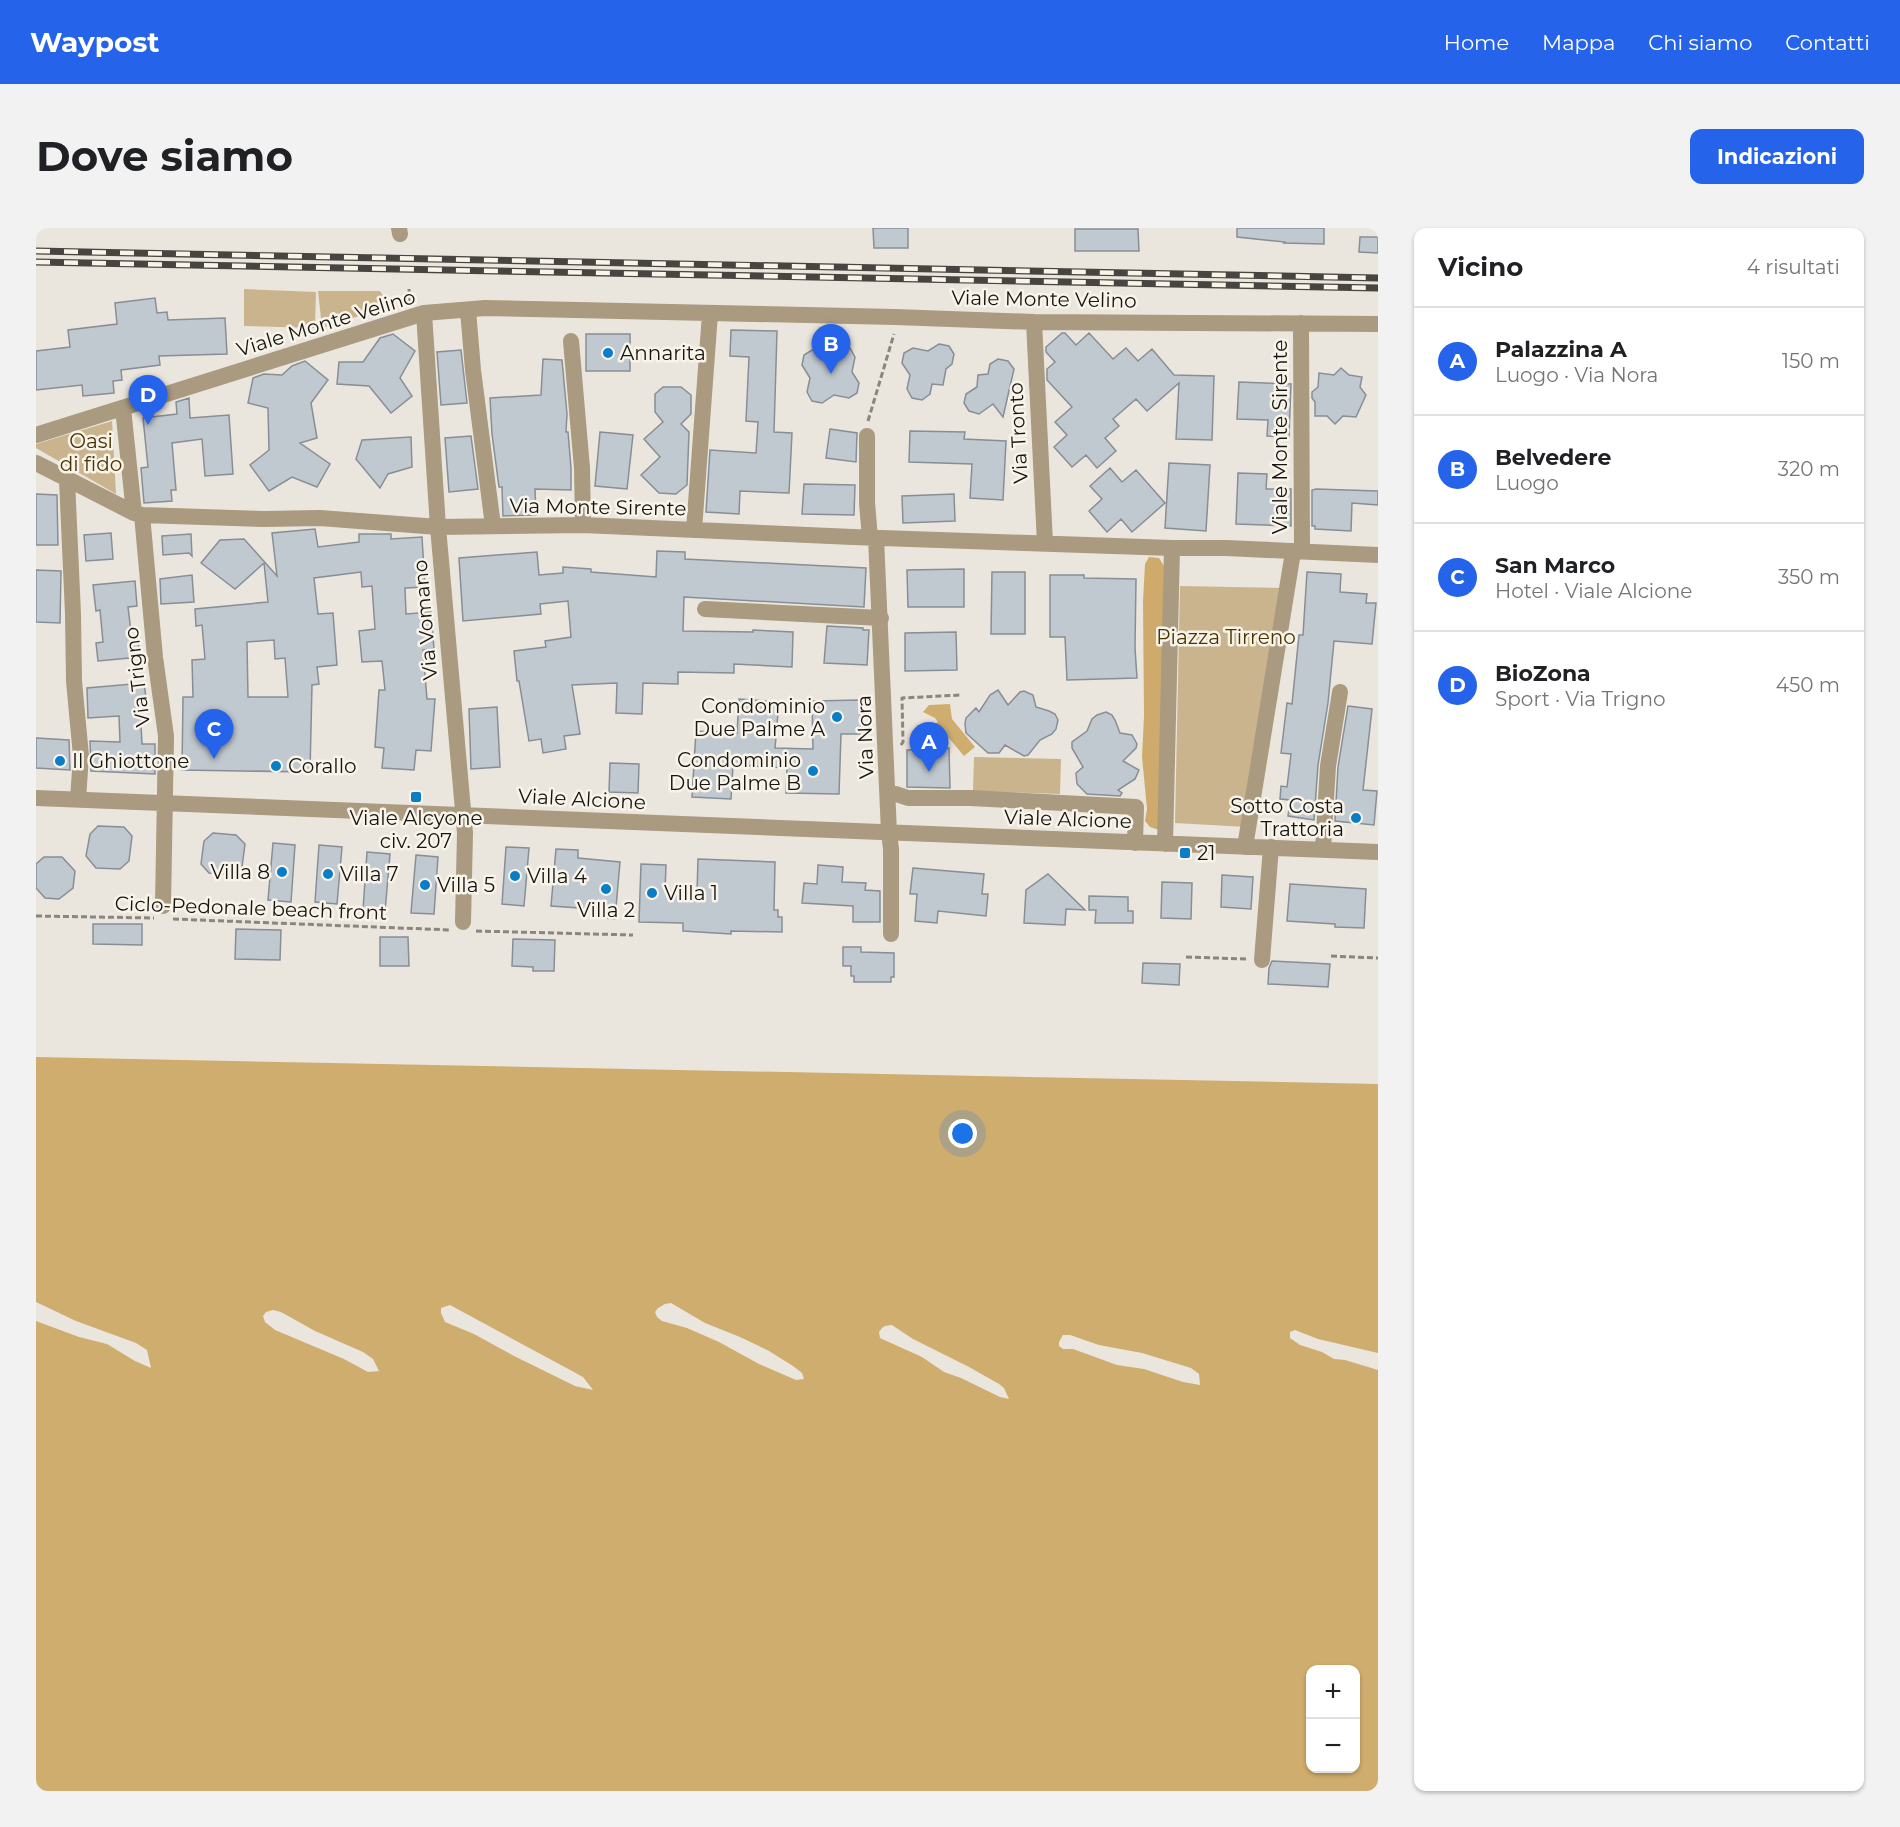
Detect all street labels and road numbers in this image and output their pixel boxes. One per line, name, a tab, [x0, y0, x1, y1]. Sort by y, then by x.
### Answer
street label: Viale Monte Velino	[234, 284, 418, 362]
street label: Viale Monte Velino	[951, 285, 1137, 313]
street label: Viale Monte Sirente	[1268, 340, 1292, 534]
street label: Via Tronto	[1003, 382, 1033, 484]
street label: Via Monte Sirente	[509, 493, 687, 521]
street label: Via Vomano	[408, 559, 442, 681]
street label: Via Trigno	[119, 626, 155, 728]
street label: Via Nora	[852, 695, 878, 779]
street label: Viale Alcione	[518, 784, 646, 814]
street label: Viale Alcione	[1004, 805, 1132, 833]
street label: Ciclo-Pedonale beach front	[114, 891, 388, 925]

